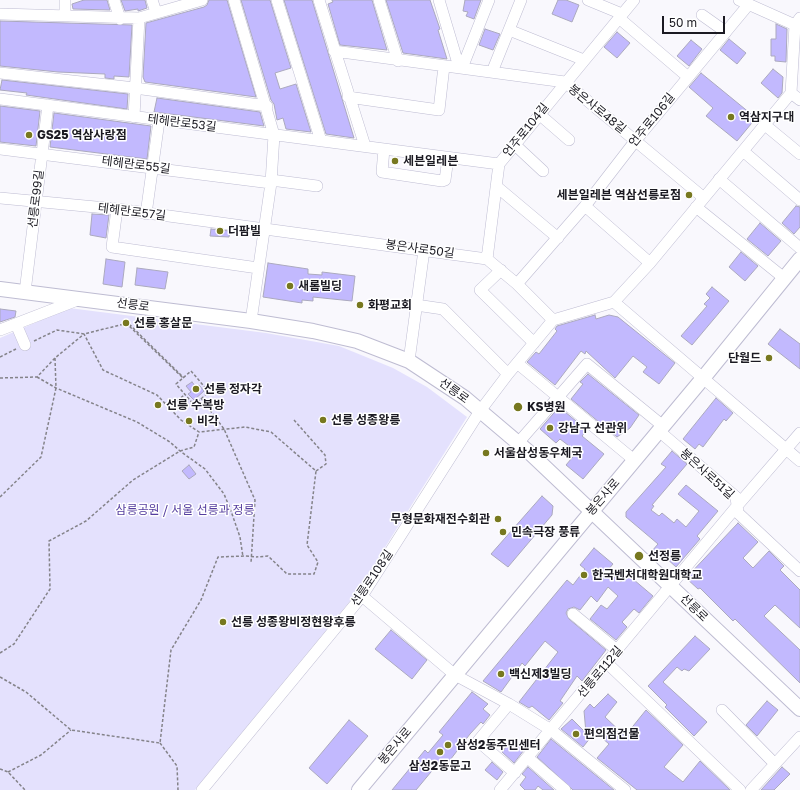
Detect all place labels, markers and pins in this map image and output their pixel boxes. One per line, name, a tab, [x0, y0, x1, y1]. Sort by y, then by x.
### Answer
place label: 역삼지구대	[739, 110, 794, 124]
marker: 역삼지구대	[726, 112, 736, 122]
place label: GS25 역삼사랑점	[37, 128, 127, 142]
marker: GS25 역삼사랑점	[24, 130, 34, 140]
place label: 세븐일레븐	[403, 154, 458, 168]
marker: 세븐일레븐	[390, 156, 400, 166]
place label: 세븐일레븐 역삼선릉로점	[557, 188, 681, 202]
marker: 세븐일레븐 역삼선릉로점	[684, 190, 694, 200]
place label: 더팜빌	[228, 224, 261, 238]
marker: 더팜빌	[215, 226, 225, 236]
place label: 새롬빌딩	[298, 279, 342, 293]
marker: 새롬빌딩	[285, 281, 295, 291]
place label: 화평교회	[368, 298, 412, 312]
marker: 화평교회	[355, 300, 365, 310]
place label: 선릉 홍살문	[134, 316, 192, 330]
marker: 선릉 홍살문	[121, 318, 131, 328]
place label: 단월드	[728, 351, 761, 365]
marker: 단월드	[764, 353, 774, 363]
place label: 선릉 정자각	[204, 382, 262, 396]
marker: 선릉 정자각	[191, 384, 201, 394]
place label: 선릉 수복방	[166, 398, 224, 412]
marker: 선릉 수복방	[153, 400, 163, 410]
place label: KS병원	[527, 400, 566, 414]
marker: KS병원	[512, 401, 524, 413]
place label: 선릉 성종왕릉	[331, 413, 400, 427]
place label: 비각	[197, 414, 219, 428]
marker: 선릉 성종왕릉	[318, 415, 328, 425]
marker: 비각	[184, 416, 194, 426]
place label: 강남구 선관위	[558, 421, 627, 435]
marker: 강남구 선관위	[545, 423, 555, 433]
place label: 서울삼성동우체국	[494, 446, 582, 460]
marker: 서울삼성동우체국	[481, 448, 491, 458]
place label: 무형문화재전수회관	[391, 512, 490, 526]
marker: 무형문화재전수회관	[493, 514, 503, 524]
place label: 민속극장 풍류	[511, 525, 580, 539]
marker: 민속극장 풍류	[498, 527, 508, 537]
place label: 선정릉	[648, 549, 681, 563]
marker: 선정릉	[633, 550, 645, 562]
place label: 한국벤처대학원대학교	[592, 568, 702, 582]
marker: 한국벤처대학원대학교	[579, 570, 589, 580]
place label: 선릉 성종왕비정현왕후릉	[231, 615, 355, 629]
marker: 선릉 성종왕비정현왕후릉	[218, 617, 228, 627]
place label: 백신제3빌딩	[509, 667, 572, 681]
marker: 백신제3빌딩	[496, 669, 506, 679]
place label: 편의점건물	[584, 727, 639, 741]
marker: 편의점건물	[571, 729, 581, 739]
place label: 삼성2동주민센터	[456, 738, 541, 752]
marker: 삼성2동주민센터	[443, 740, 453, 750]
marker: 삼성2동문고	[435, 747, 445, 757]
place label: 삼성2동문고	[409, 759, 471, 773]

